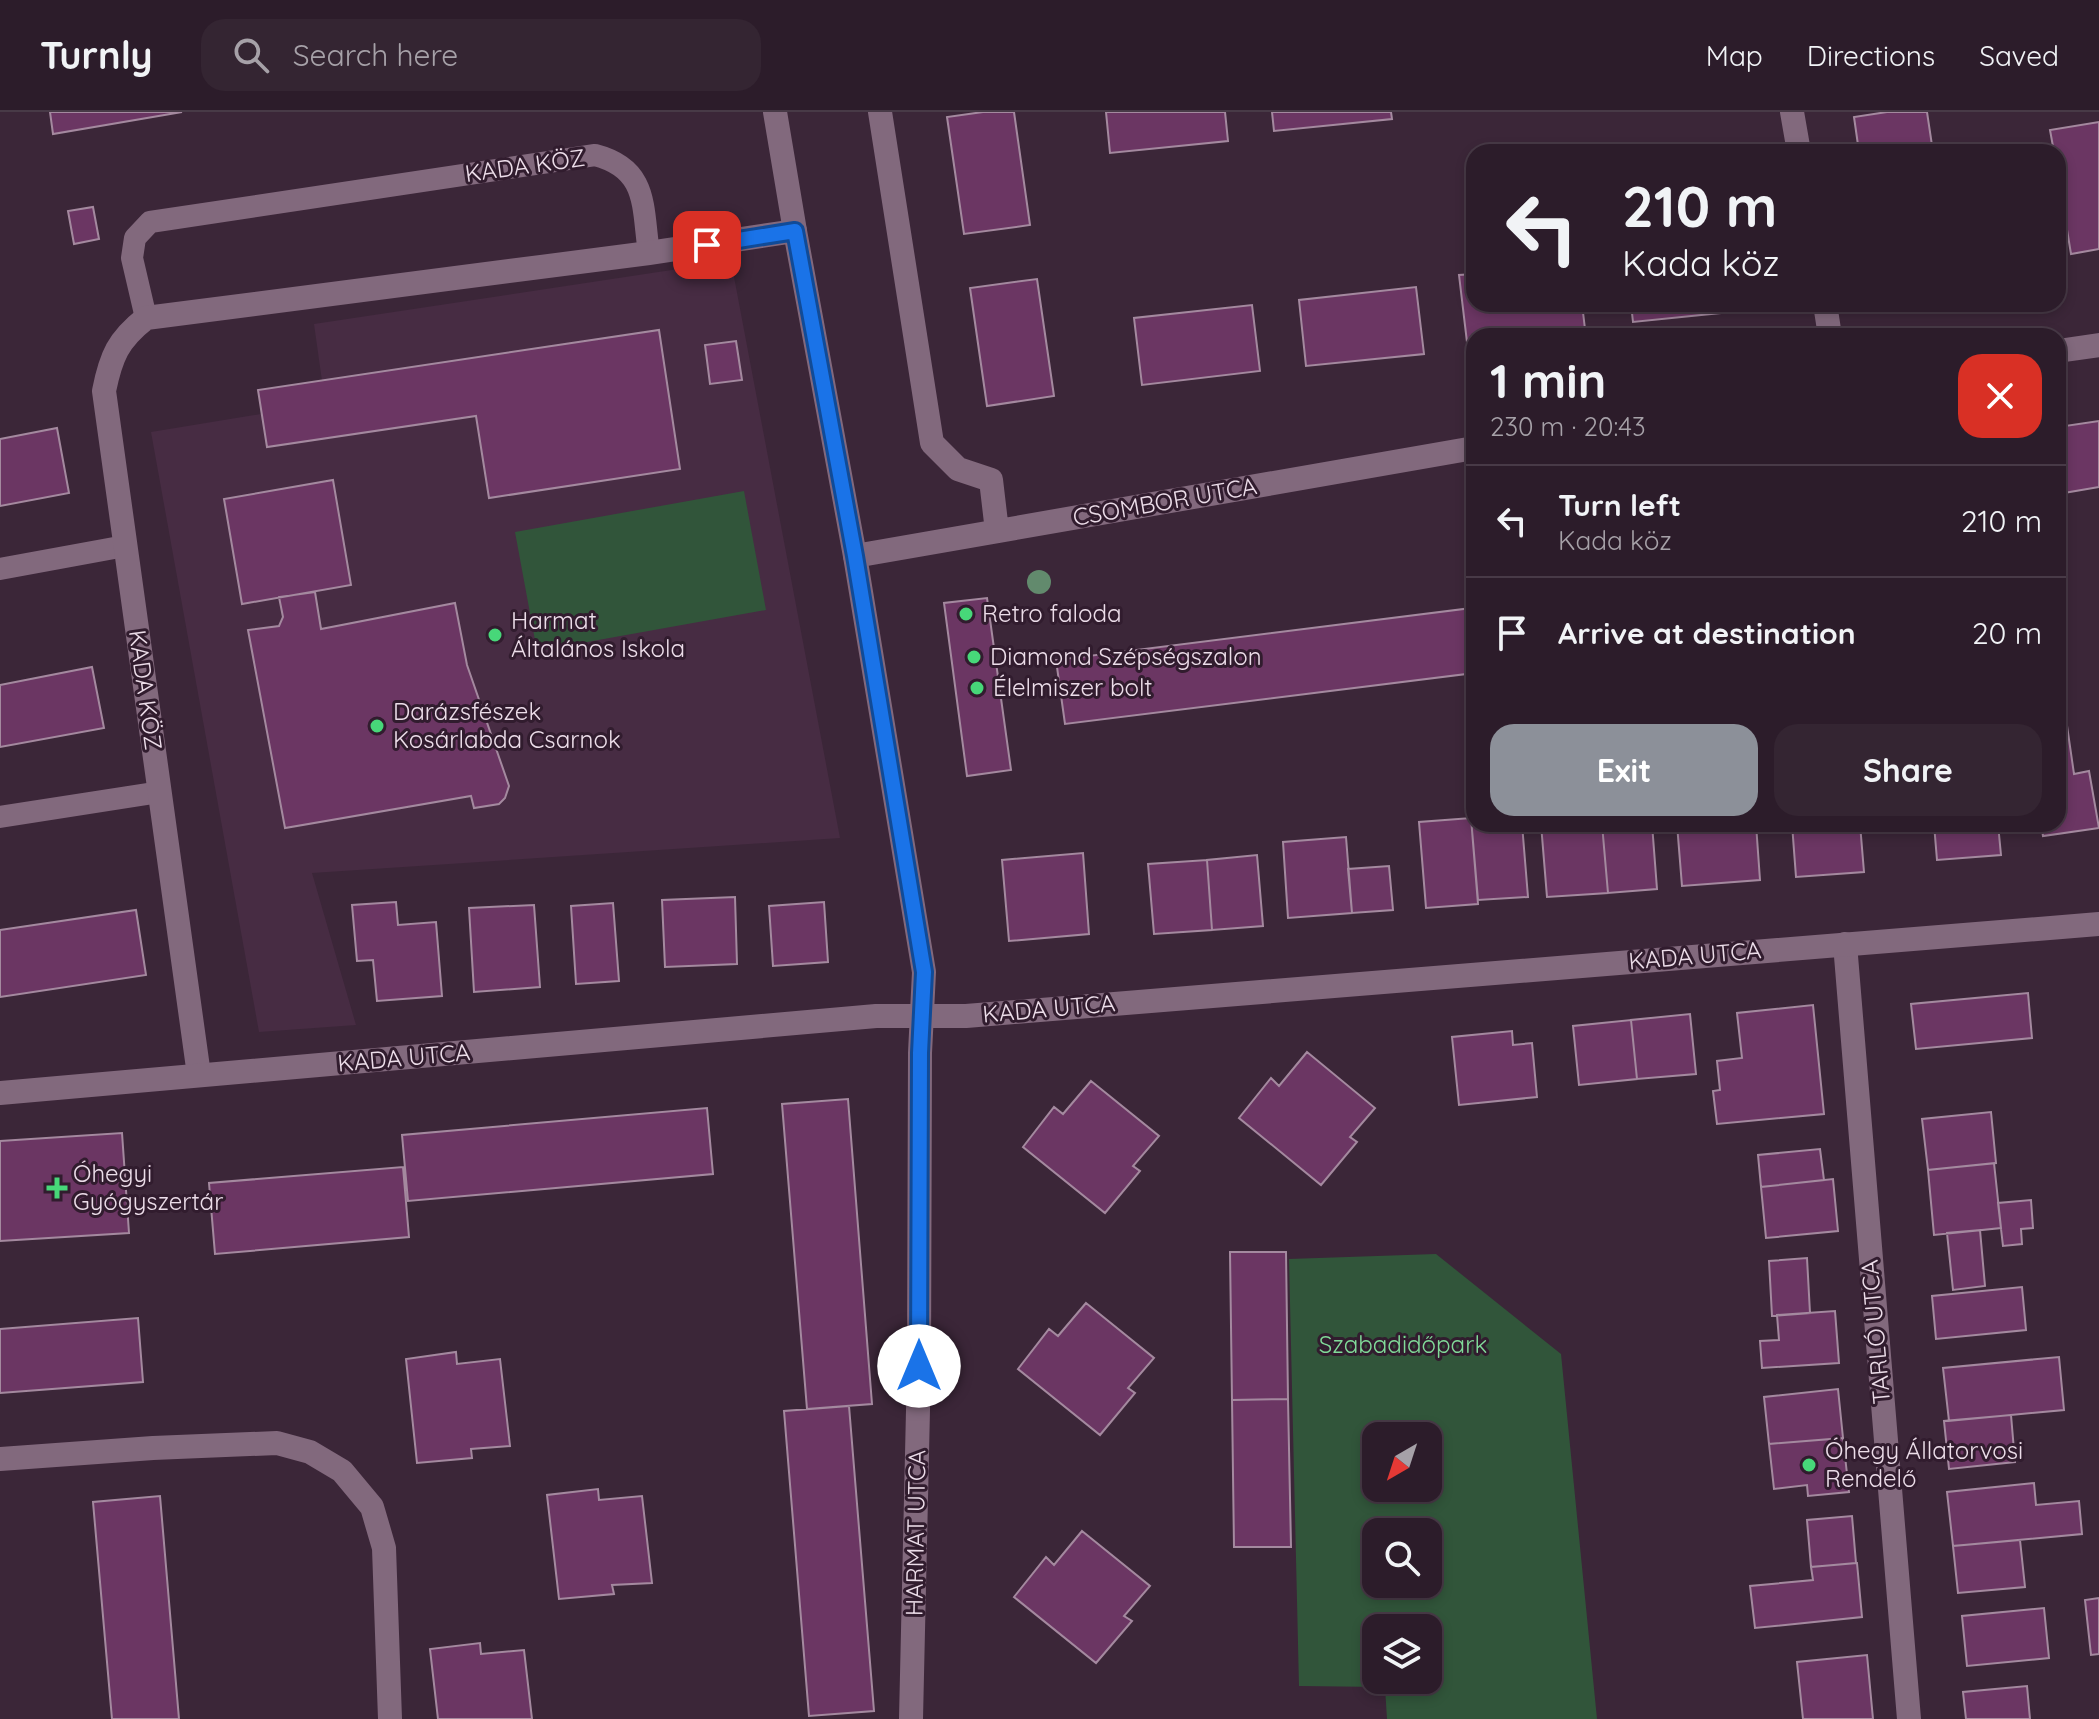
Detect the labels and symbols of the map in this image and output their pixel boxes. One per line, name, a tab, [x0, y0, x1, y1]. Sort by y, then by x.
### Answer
street label: KADA KÖZ	[463, 142, 587, 188]
pin	[673, 211, 741, 279]
street label: CSOMBOR UTCA	[1070, 470, 1259, 532]
place label: Retro faloda	[982, 598, 1121, 628]
place label: Harmat Általános Iskola	[511, 605, 685, 663]
marker: Retro faloda	[957, 605, 975, 623]
marker: Harmat Általános Iskola	[486, 626, 504, 644]
street label: KADA KÖZ	[123, 628, 169, 752]
place label: Diamond Szépségszalon	[990, 641, 1262, 671]
marker: Diamond Szépségszalon	[965, 648, 983, 666]
place label: Élelmiszer bolt	[993, 672, 1153, 702]
marker: Élelmiszer bolt	[968, 679, 986, 697]
place label: Darázsfészek Kosárlabda Csarnok	[393, 696, 621, 754]
marker: Darázsfészek Kosárlabda Csarnok	[368, 717, 386, 735]
street label: KADA UTCA	[1627, 934, 1763, 976]
street label: KADA UTCA	[981, 987, 1117, 1029]
street label: KADA UTCA	[336, 1036, 472, 1078]
place label: Óhegyi Gyógyszertár	[73, 1158, 223, 1216]
marker: Óhegyi Gyógyszertár	[48, 1179, 66, 1197]
street label: TARLÓ UTCA	[1854, 1259, 1896, 1406]
position arrow	[877, 1324, 961, 1408]
park label: Szabadidőpark	[1319, 1329, 1487, 1359]
north arrow	[1362, 1422, 1442, 1502]
place label: Óhegy Állatorvosi Rendelő	[1825, 1435, 2023, 1493]
street label: HARMAT UTCA	[899, 1450, 931, 1616]
marker: Óhegy Állatorvosi Rendelő	[1800, 1456, 1818, 1474]

